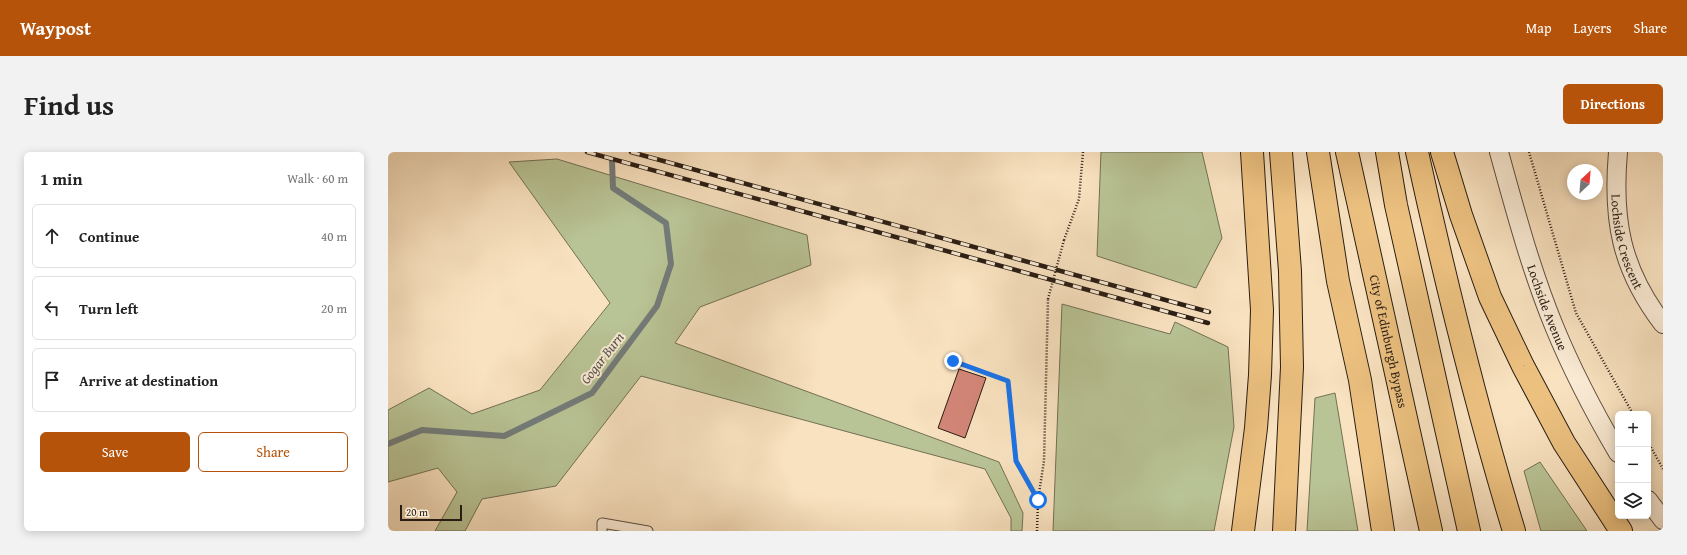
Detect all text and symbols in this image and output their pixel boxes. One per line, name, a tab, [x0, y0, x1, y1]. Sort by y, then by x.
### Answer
text: Waypost	[20, 14, 91, 42]
text: Map	[1526, 18, 1552, 38]
text: Layers	[1574, 18, 1612, 38]
text: Share	[1634, 18, 1667, 38]
text: Find us	[24, 84, 114, 125]
button: Directions	[1563, 84, 1663, 124]
north arrow	[1567, 164, 1603, 200]
text: 1 min	[40, 166, 82, 191]
text: Walk · 60 m	[287, 169, 348, 188]
street label: Lochside Crescent	[1607, 194, 1648, 293]
icon: ahead	[41, 225, 63, 247]
text: Continue	[79, 226, 140, 247]
text: 40 m	[321, 227, 347, 246]
street label: Lochside Avenue	[1523, 262, 1573, 354]
street label: City of Edinburgh Bypass	[1365, 273, 1413, 410]
icon: left	[41, 297, 63, 319]
text: Turn left	[79, 298, 138, 319]
text: 20 m	[321, 299, 347, 318]
water label: Gogar Burn	[575, 328, 629, 388]
route end	[944, 352, 962, 370]
icon: arrive	[41, 369, 63, 391]
text: Arrive at destination	[79, 370, 218, 391]
map controls	[1615, 411, 1651, 519]
button: +	[1615, 411, 1651, 447]
button: Save	[40, 432, 190, 472]
button: Share	[198, 432, 348, 472]
button: −	[1615, 447, 1651, 483]
button: layers	[1615, 483, 1651, 519]
route start	[1029, 491, 1047, 509]
scale bar	[400, 503, 462, 522]
text: 20 m	[406, 504, 428, 520]

